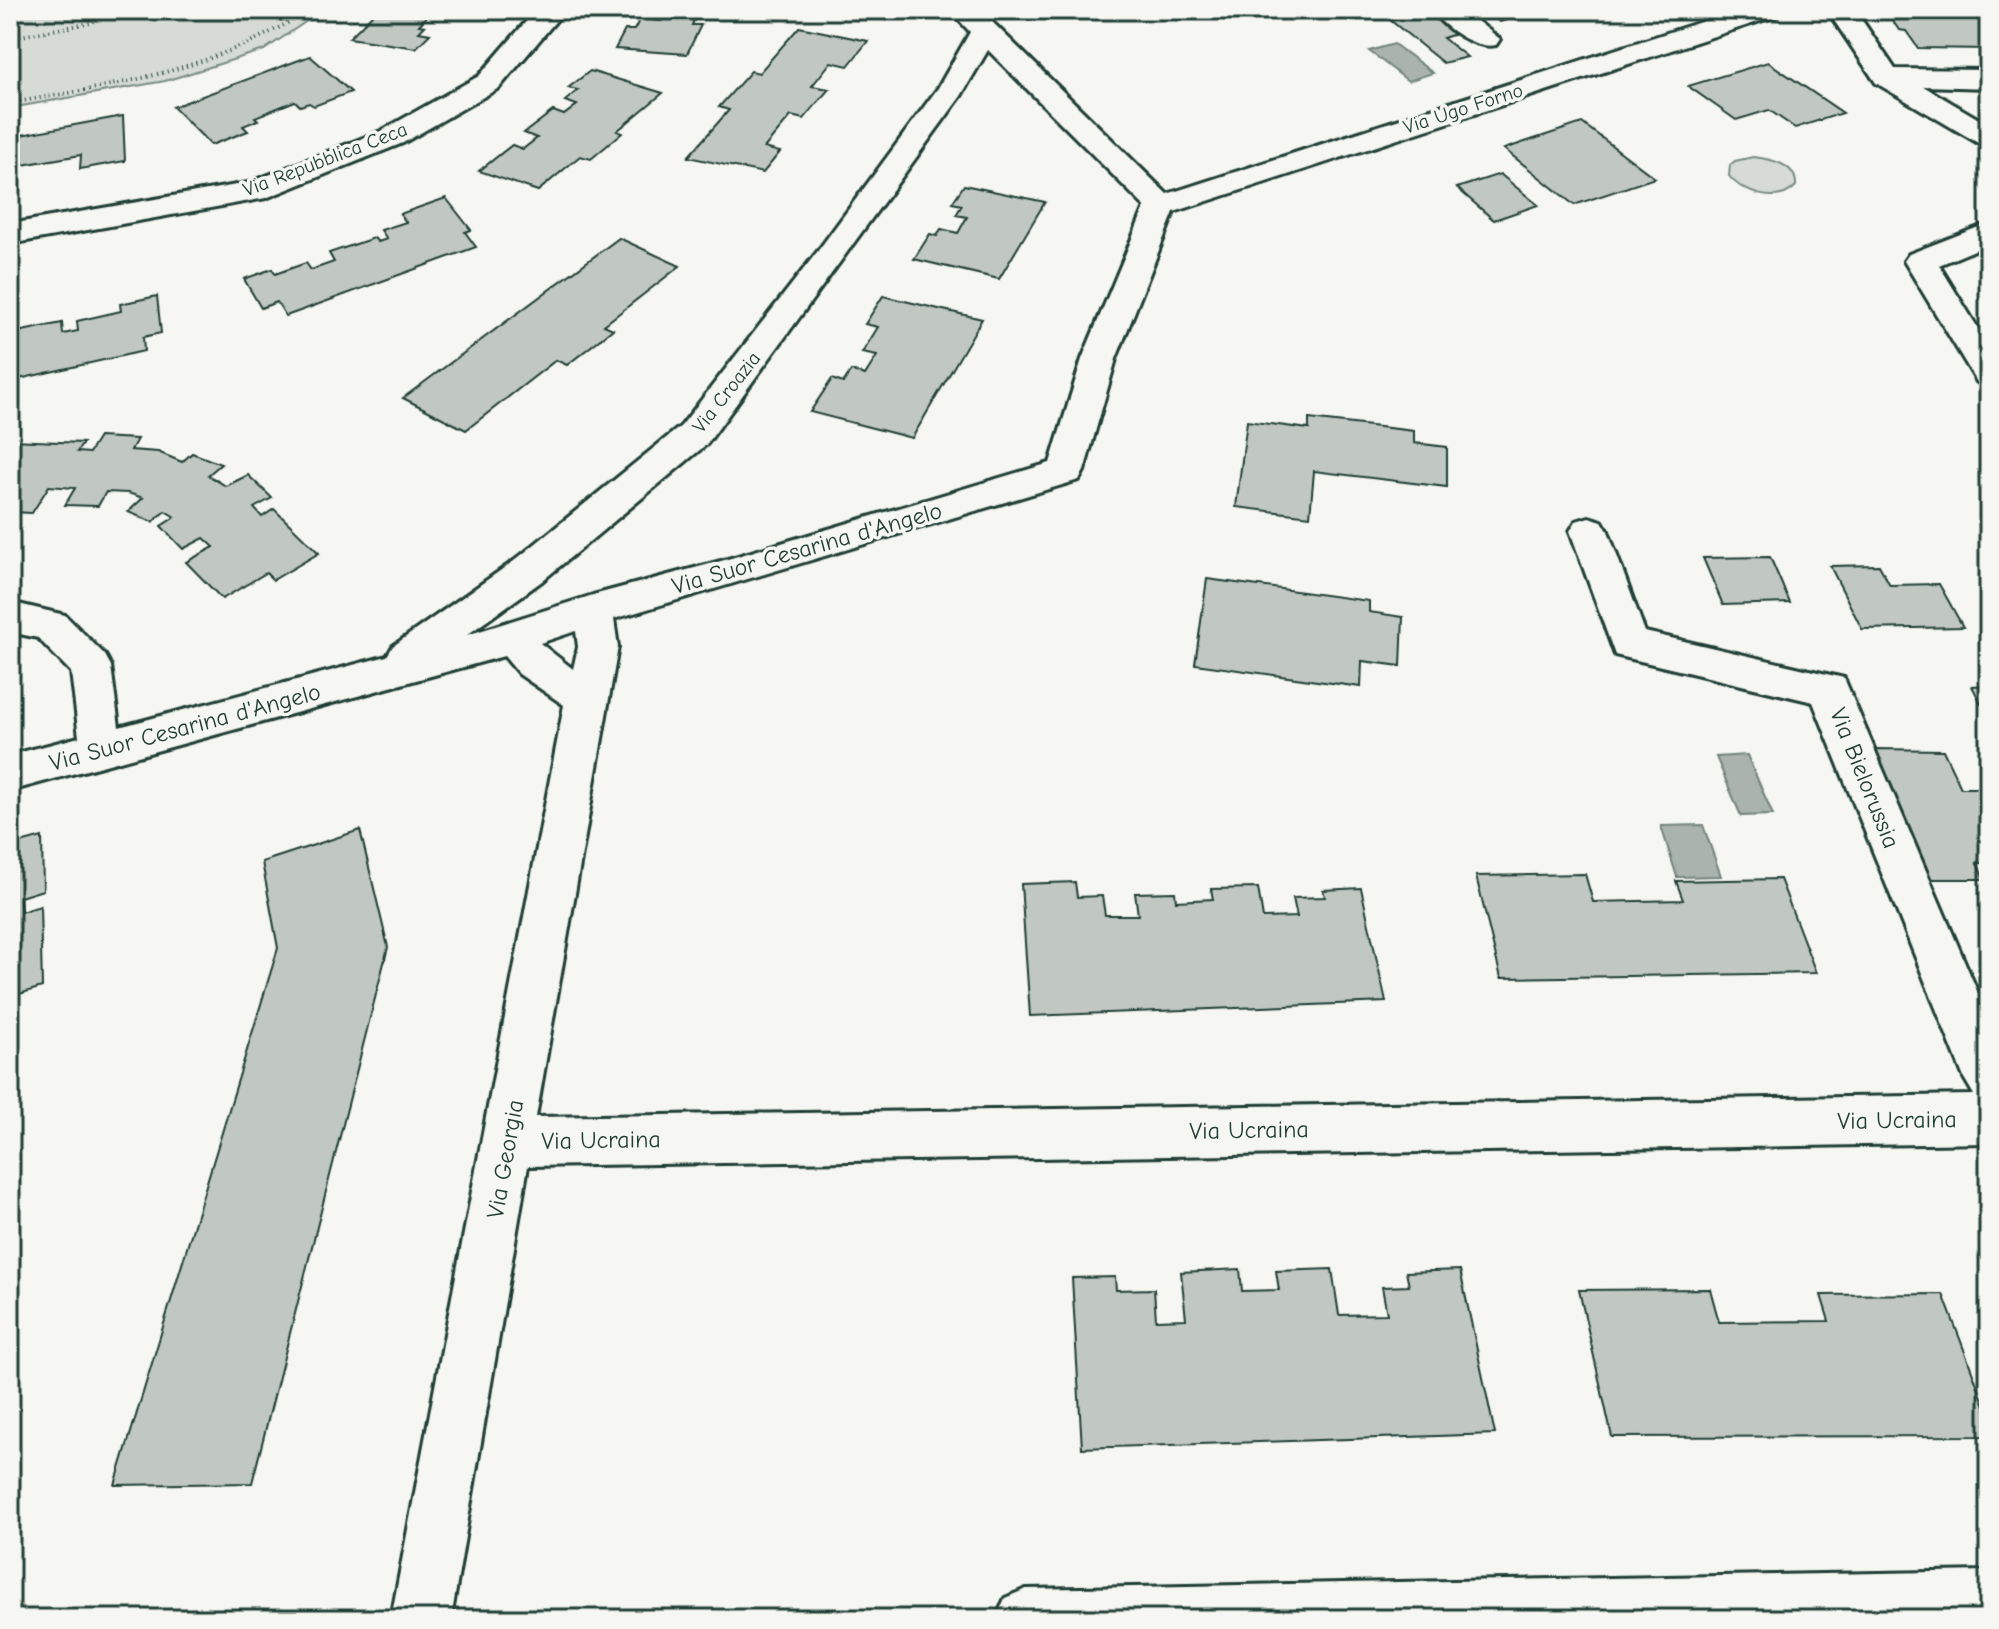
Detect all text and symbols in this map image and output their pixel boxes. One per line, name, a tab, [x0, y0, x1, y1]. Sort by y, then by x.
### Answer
street label: Via Ugo Forno	[1400, 78, 1526, 139]
street label: Via Repubblica Ceca	[240, 118, 411, 201]
street label: Via Croazia	[688, 347, 765, 437]
street label: Via Suor Cesarina d'Angelo	[669, 496, 945, 600]
street label: Via Suor Cesarina d'Angelo	[46, 677, 324, 777]
street label: Via Bielorussia	[1824, 704, 1906, 852]
street label: Via Georgia	[481, 1097, 529, 1221]
street label: Via Ucraina	[1837, 1105, 1957, 1135]
street label: Via Ucraina	[1189, 1115, 1309, 1145]
street label: Via Ucraina	[541, 1125, 661, 1155]

